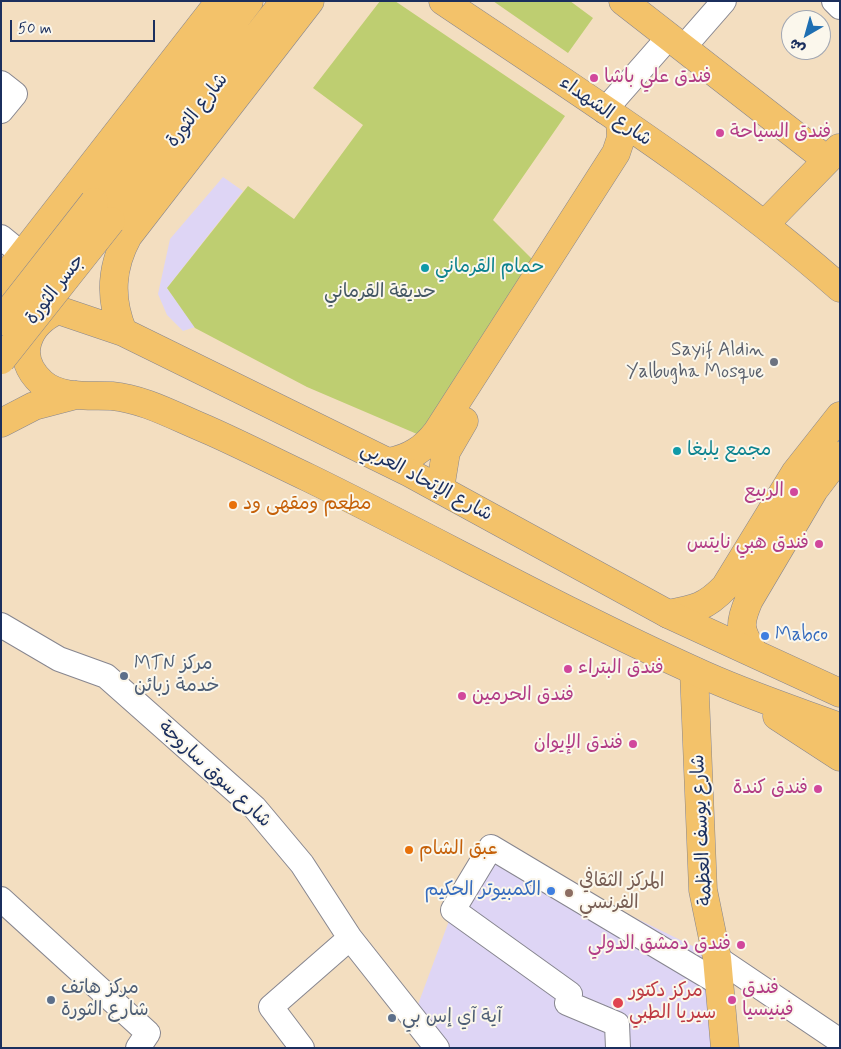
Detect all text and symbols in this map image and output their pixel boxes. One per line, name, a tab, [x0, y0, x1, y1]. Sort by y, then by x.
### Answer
scale bar	[12, 10, 158, 42]
north arrow	[781, 10, 831, 60]
text: 50 m	[18, 19, 52, 39]
text: ش	[786, 34, 809, 58]
place label: فندق علي باشا	[604, 67, 711, 89]
street label: شارع الثورة	[162, 69, 234, 153]
street label: شارع الشهداء	[555, 72, 655, 152]
marker: فندق علي باشا	[588, 72, 600, 84]
place label: فندق السياحة	[730, 122, 831, 144]
marker: فندق السياحة	[714, 127, 726, 139]
street label: جسر الثورة	[21, 250, 91, 330]
place label: حمام القرماني	[435, 257, 544, 279]
marker: حمام القرماني	[419, 262, 431, 274]
park label: حديقة القرماني	[324, 282, 436, 304]
place label: Sayif Aldin Yalbugha Mosque	[626, 340, 764, 384]
marker: Sayif Aldin Yalbugha Mosque	[768, 356, 780, 368]
street label: شارع الإتحاد العربي	[356, 439, 496, 527]
place label: مجمع يلبغا	[687, 440, 771, 462]
marker: مجمع يلبغا	[671, 445, 683, 457]
place label: الربيع	[744, 481, 784, 503]
marker: الربيع	[788, 486, 800, 498]
place label: مطعم ومقهى ود	[243, 494, 372, 516]
marker: مطعم ومقهى ود	[227, 499, 239, 511]
place label: فندق هبي نايتس	[687, 533, 809, 555]
marker: فندق هبي نايتس	[813, 538, 825, 550]
place label: Mabco	[775, 625, 828, 647]
marker: Mabco	[759, 630, 771, 642]
place label: MTN مركز خدمة زبائن	[134, 654, 219, 698]
place label: فندق البتراء	[578, 658, 664, 680]
marker: فندق البتراء	[562, 663, 574, 675]
marker: MTN مركز خدمة زبائن	[118, 670, 130, 682]
place label: فندق الحرمين	[472, 685, 574, 707]
marker: فندق الحرمين	[456, 690, 468, 702]
street label: شارع سوق ساروجة	[153, 717, 275, 833]
place label: فندق الإيوان	[534, 733, 623, 755]
marker: فندق الإيوان	[627, 738, 639, 750]
street label: شارع يوسف العظمة	[688, 754, 718, 906]
place label: فندق كندة	[733, 778, 808, 800]
marker: فندق كندة	[812, 783, 824, 795]
place label: عبق الشام	[419, 839, 498, 861]
marker: عبق الشام	[403, 844, 415, 856]
place label: المركز الثقافي الفرنسي	[579, 871, 664, 915]
place label: الكمبيوتر الحكيم	[424, 880, 541, 902]
marker: الكمبيوتر الحكيم	[545, 885, 557, 897]
marker: المركز الثقافي الفرنسي	[563, 887, 575, 899]
place label: فندق دمشق الدولي	[588, 934, 731, 956]
marker: فندق دمشق الدولي	[735, 939, 747, 951]
place label: مركز هاتف شارع الثورة	[61, 978, 149, 1022]
place label: فندق فينيسيا	[742, 978, 794, 1022]
place label: مركز دكتور سيريا الطبي	[629, 981, 716, 1025]
marker: مركز هاتف شارع الثورة	[45, 994, 57, 1006]
marker: فندق فينيسيا	[726, 994, 738, 1006]
marker: مركز دكتور سيريا الطبي	[611, 996, 625, 1010]
place label: آية آي إس بي	[402, 1007, 502, 1029]
marker: آية آي إس بي	[386, 1012, 398, 1024]

